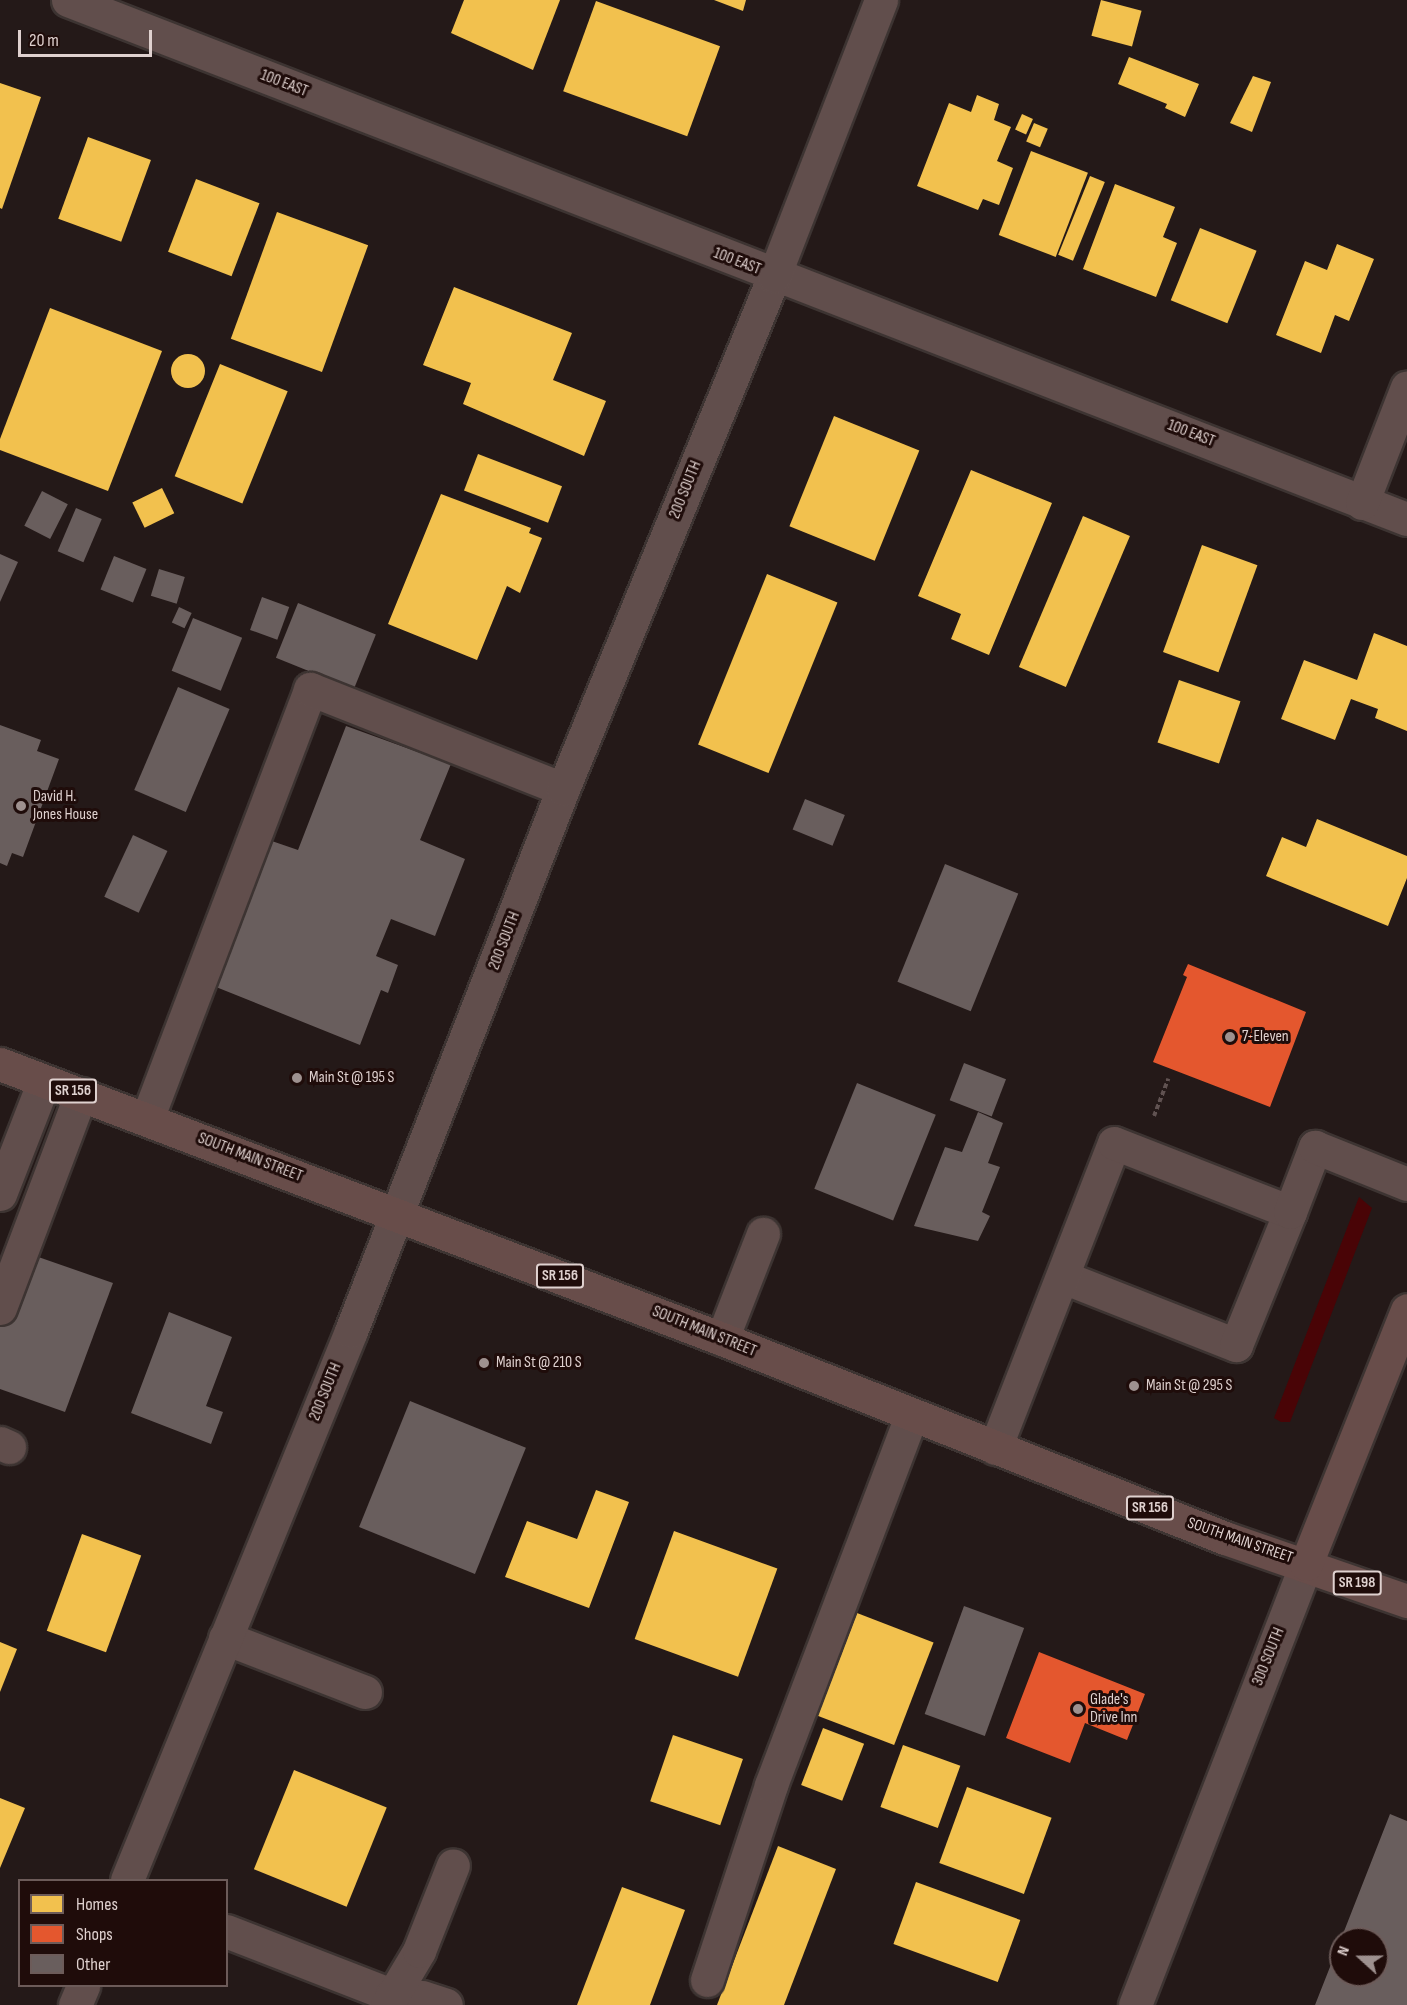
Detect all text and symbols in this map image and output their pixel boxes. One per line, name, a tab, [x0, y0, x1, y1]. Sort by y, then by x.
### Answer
scale bar	[21, 18, 154, 56]
text: 20 m	[29, 30, 59, 51]
street label: 100 EAST	[258, 66, 310, 102]
street label: 100 EAST	[711, 244, 763, 280]
street label: 100 EAST	[1165, 416, 1217, 452]
street label: 200 SOUTH	[666, 458, 706, 522]
place label: David H. Jones House	[33, 787, 98, 825]
marker: David H. Jones House	[14, 799, 28, 813]
street label: 200 SOUTH	[485, 909, 525, 973]
place label: 7-Eleven	[1242, 1027, 1289, 1047]
marker: 7-Eleven	[1223, 1030, 1237, 1044]
place label: Main St @ 195 S	[309, 1068, 394, 1088]
marker: Main St @ 195 S	[290, 1071, 304, 1085]
road number: SR 156	[48, 1079, 98, 1103]
street label: SOUTH MAIN STREET	[195, 1129, 305, 1187]
road number: SR 156	[534, 1264, 586, 1288]
street label: SOUTH MAIN STREET	[649, 1302, 759, 1362]
place label: Main St @ 210 S	[496, 1353, 582, 1373]
marker: Main St @ 210 S	[477, 1356, 491, 1370]
street label: 200 SOUTH	[306, 1360, 346, 1424]
place label: Main St @ 295 S	[1146, 1376, 1232, 1396]
marker: Main St @ 295 S	[1127, 1379, 1141, 1393]
road number: SR 156	[1124, 1496, 1176, 1520]
street label: SOUTH MAIN STREET	[1185, 1514, 1295, 1568]
road number: SR 198	[1332, 1571, 1382, 1595]
street label: 300 SOUTH	[1249, 1625, 1289, 1689]
place label: Glade's Drive Inn	[1090, 1690, 1137, 1728]
marker: Glade's Drive Inn	[1071, 1702, 1085, 1716]
legend	[18, 1879, 228, 1987]
text: Homes	[76, 1894, 118, 1915]
text: Shops	[76, 1924, 113, 1945]
north arrow	[1329, 1927, 1389, 1987]
text: N	[1333, 1944, 1354, 1958]
text: Other	[76, 1954, 110, 1975]

